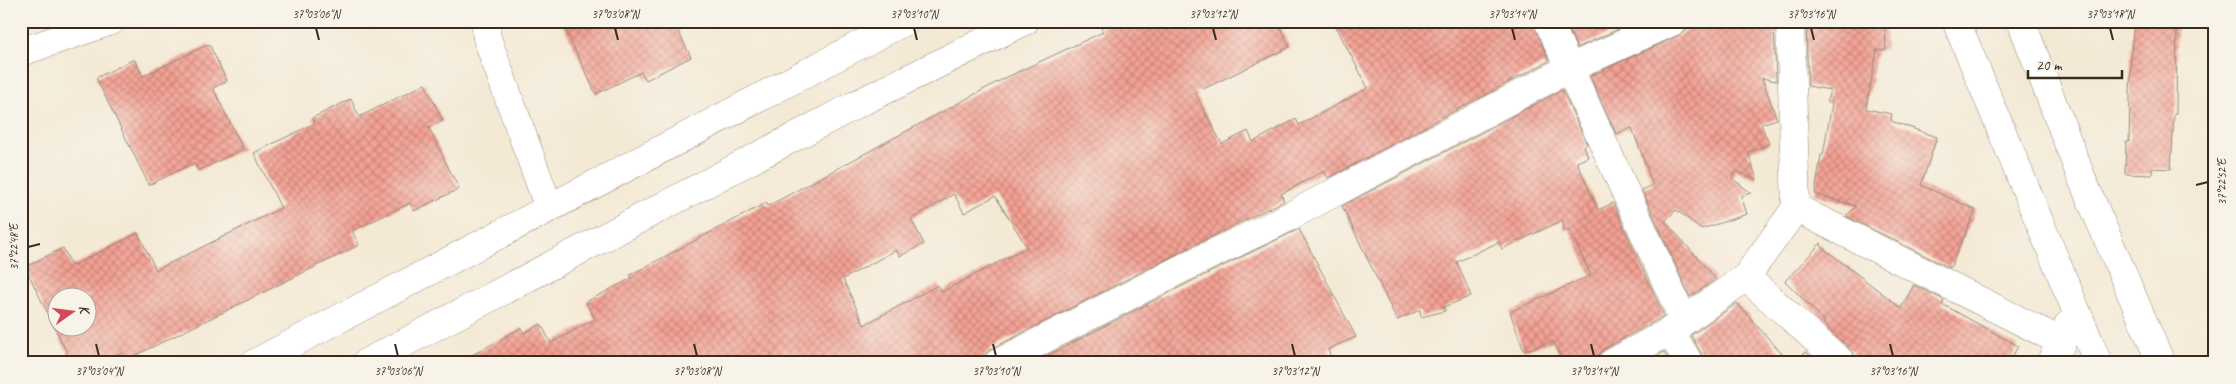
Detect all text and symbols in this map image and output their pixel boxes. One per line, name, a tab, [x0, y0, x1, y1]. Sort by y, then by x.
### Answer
text: 37°03'06"N	[292, 6, 341, 22]
text: 37°03'08"N	[591, 6, 640, 22]
text: 37°03'10"N	[890, 6, 939, 22]
text: 37°03'12"N	[1189, 6, 1238, 22]
text: 37°03'14"N	[1488, 6, 1537, 22]
text: 37°03'16"N	[1787, 6, 1836, 22]
text: 37°03'18"N	[2086, 6, 2135, 22]
scale bar	[2028, 48, 2122, 80]
text: 20 m	[2036, 56, 2063, 75]
text: 37°22'52"E	[2214, 157, 2230, 205]
text: 37°22'48"E	[6, 222, 22, 270]
north arrow	[48, 286, 98, 336]
text: K	[75, 303, 94, 317]
text: 37°03'04"N	[75, 363, 124, 379]
text: 37°03'06"N	[374, 363, 423, 379]
text: 37°03'08"N	[673, 363, 722, 379]
text: 37°03'10"N	[972, 363, 1021, 379]
text: 37°03'12"N	[1271, 363, 1320, 379]
text: 37°03'14"N	[1570, 363, 1619, 379]
text: 37°03'16"N	[1869, 363, 1918, 379]

